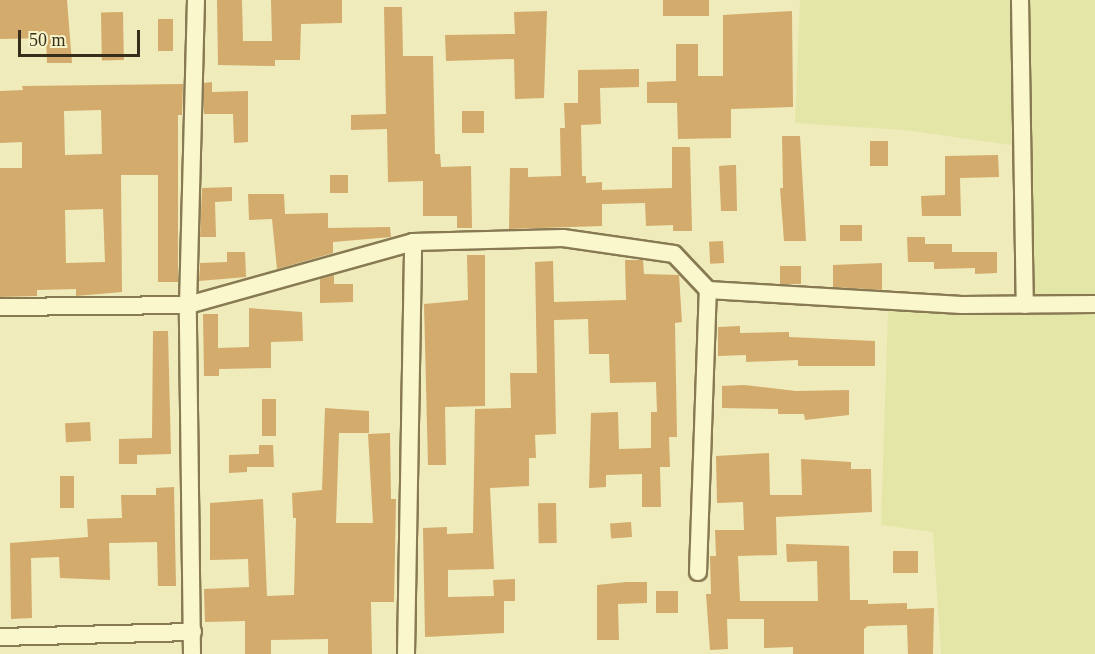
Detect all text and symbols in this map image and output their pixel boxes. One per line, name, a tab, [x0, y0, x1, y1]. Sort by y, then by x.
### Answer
scale bar	[21, 18, 142, 56]
text: 50 m	[29, 30, 66, 50]

